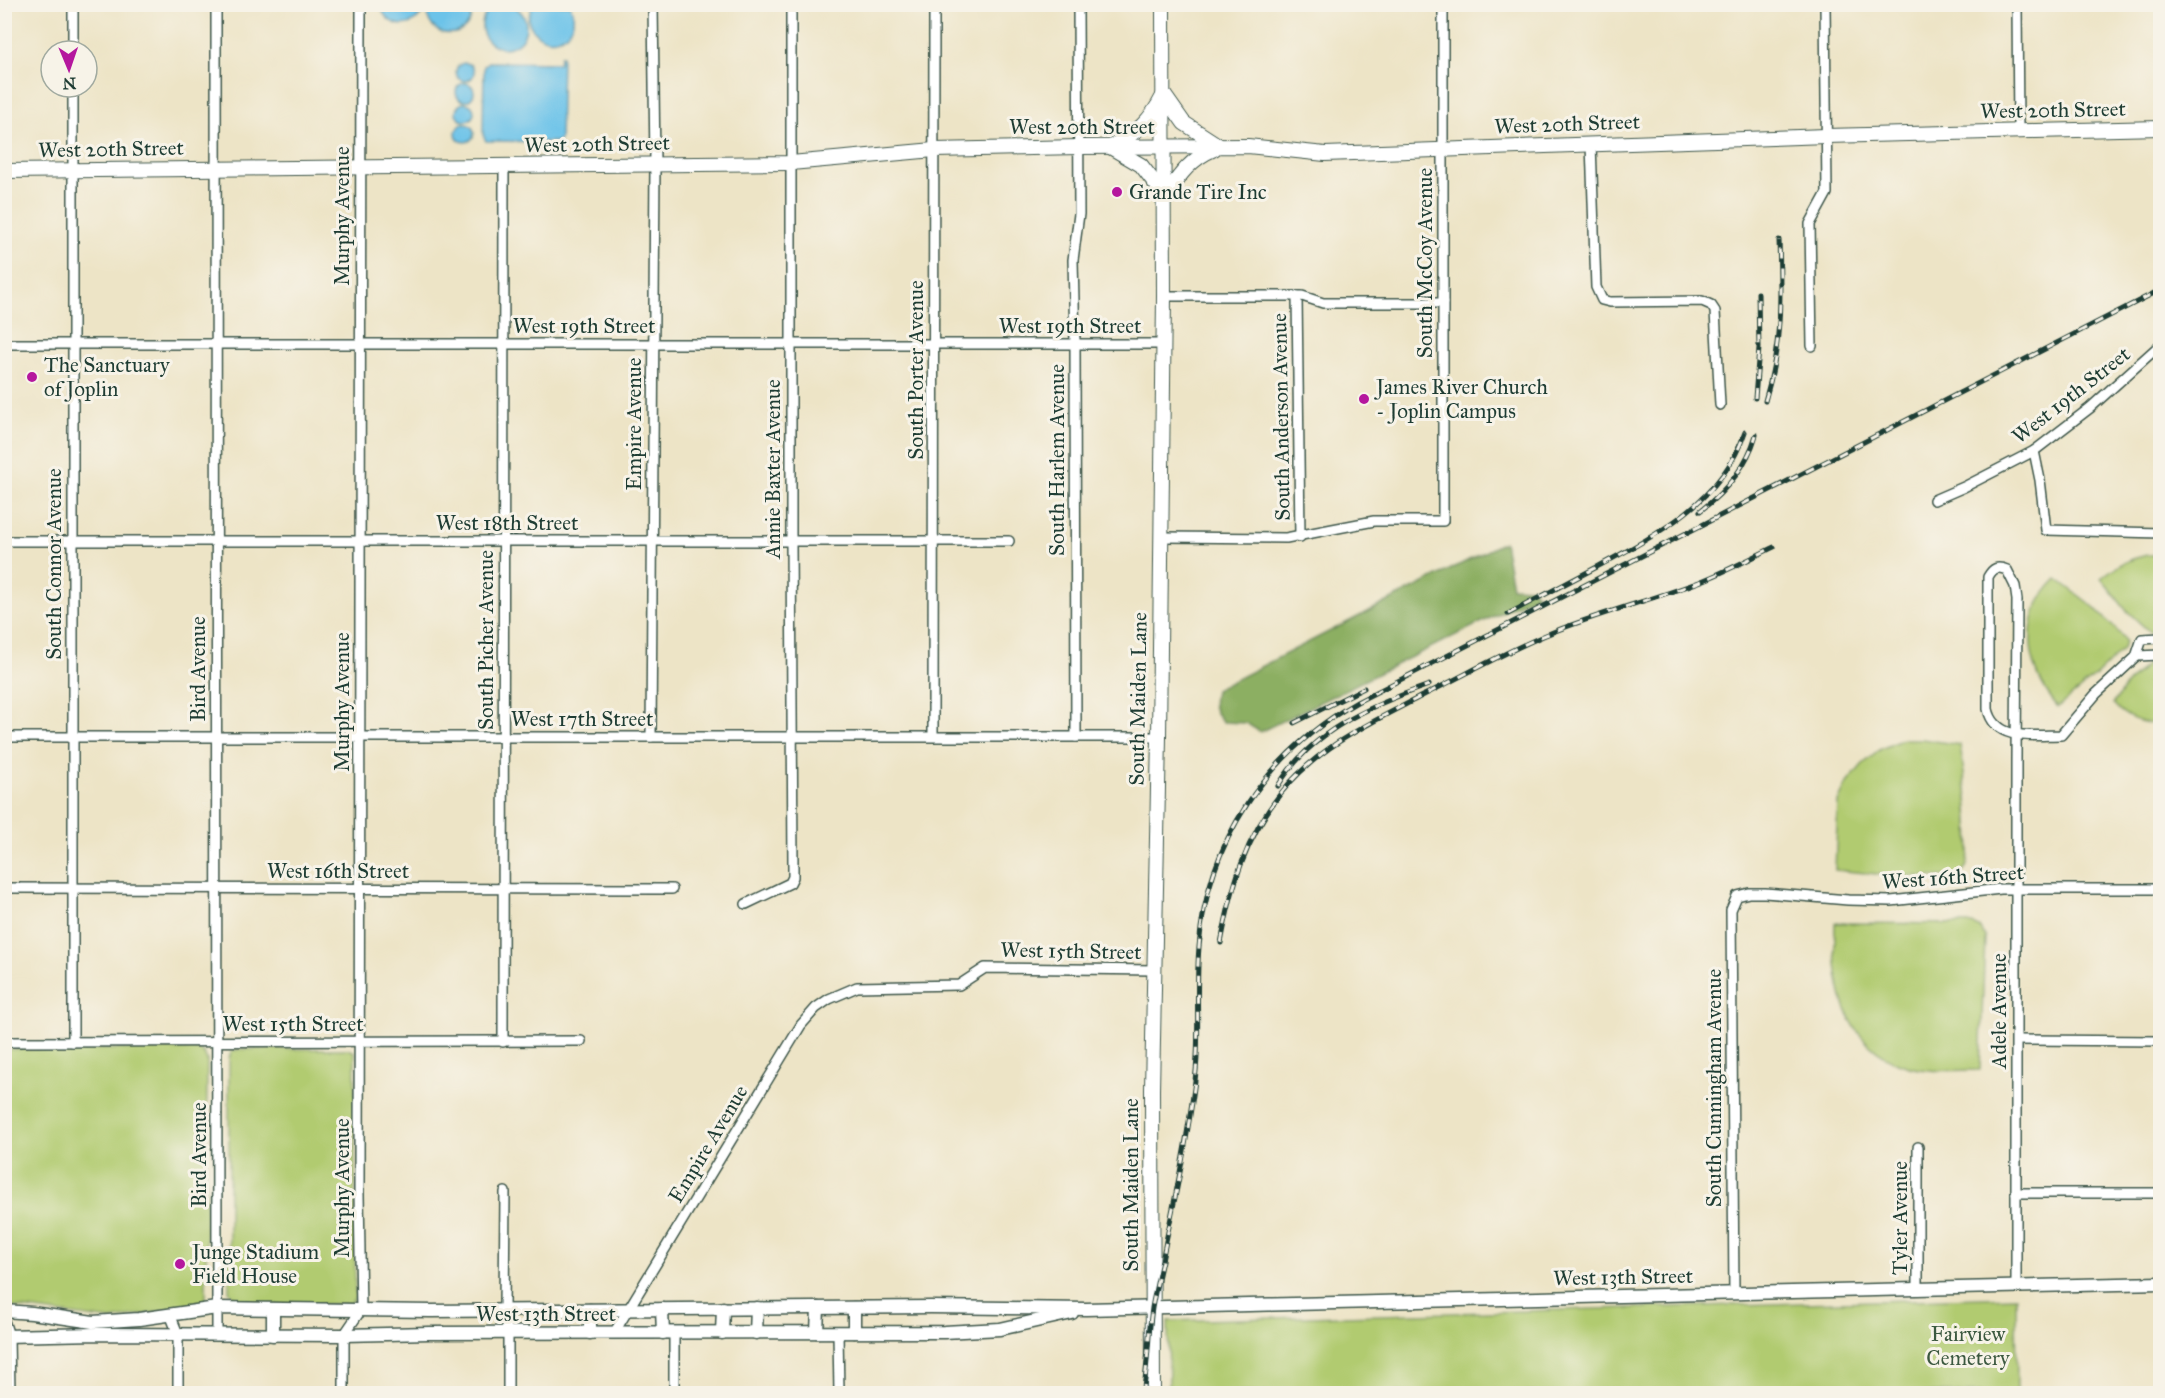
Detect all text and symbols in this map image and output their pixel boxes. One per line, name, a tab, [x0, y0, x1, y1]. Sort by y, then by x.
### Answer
north arrow	[39, 39, 99, 99]
text: N	[62, 74, 77, 93]
street label: West 20th Street	[1980, 96, 2127, 124]
street label: West 20th Street	[1494, 108, 1641, 140]
street label: West 20th Street	[1009, 114, 1155, 140]
street label: West 20th Street	[524, 130, 671, 158]
street label: West 20th Street	[38, 135, 185, 163]
street label: Murphy Avenue	[329, 146, 355, 286]
street label: South McCoy Avenue	[1412, 168, 1438, 358]
place label: Grande Tire Inc	[1129, 179, 1267, 205]
marker: Grande Tire Inc	[1110, 185, 1124, 199]
street label: South Porter Avenue	[903, 280, 929, 460]
street label: West 19th Street	[513, 313, 656, 339]
street label: West 19th Street	[999, 313, 1142, 339]
street label: South Anderson Avenue	[1266, 313, 1296, 521]
street label: West 19th Street	[2007, 340, 2136, 449]
place label: The Sanctuary of Joplin	[44, 352, 171, 402]
street label: Empire Avenue	[621, 357, 647, 491]
street label: South Harlem Avenue	[1044, 364, 1070, 556]
marker: The Sanctuary of Joplin	[25, 370, 39, 384]
place label: James River Church - Joplin Campus	[1374, 374, 1548, 424]
street label: Annie Baxter Avenue	[760, 379, 786, 560]
marker: James River Church - Joplin Campus	[1357, 392, 1371, 406]
street label: South Connor Avenue	[41, 468, 67, 660]
street label: West 18th Street	[436, 510, 579, 536]
street label: South Picher Avenue	[473, 550, 499, 730]
street label: South Maiden Lane	[1123, 612, 1153, 786]
street label: Bird Avenue	[185, 616, 211, 722]
street label: Murphy Avenue	[329, 632, 355, 772]
street label: West 17th Street	[511, 706, 654, 732]
street label: West 16th Street	[267, 858, 410, 884]
street label: West 16th Street	[1881, 859, 2025, 895]
street label: West 15th Street	[1000, 937, 1142, 965]
street label: Adele Avenue	[1986, 953, 2012, 1070]
street label: South Cunningham Avenue	[1701, 968, 1727, 1207]
street label: West 15th Street	[222, 1011, 364, 1037]
street label: Empire Avenue	[663, 1080, 754, 1208]
street label: South Maiden Lane	[1118, 1098, 1144, 1272]
street label: Bird Avenue	[186, 1102, 212, 1208]
street label: Murphy Avenue	[329, 1118, 355, 1258]
street label: Tyler Avenue	[1887, 1161, 1913, 1275]
place label: Junge Stadium Field House	[190, 1239, 319, 1289]
marker: Junge Stadium Field House	[173, 1257, 187, 1271]
street label: West 13th Street	[1553, 1263, 1694, 1291]
street label: West 13th Street	[476, 1301, 617, 1327]
park label: Fairview Cemetery	[1926, 1321, 2011, 1371]

